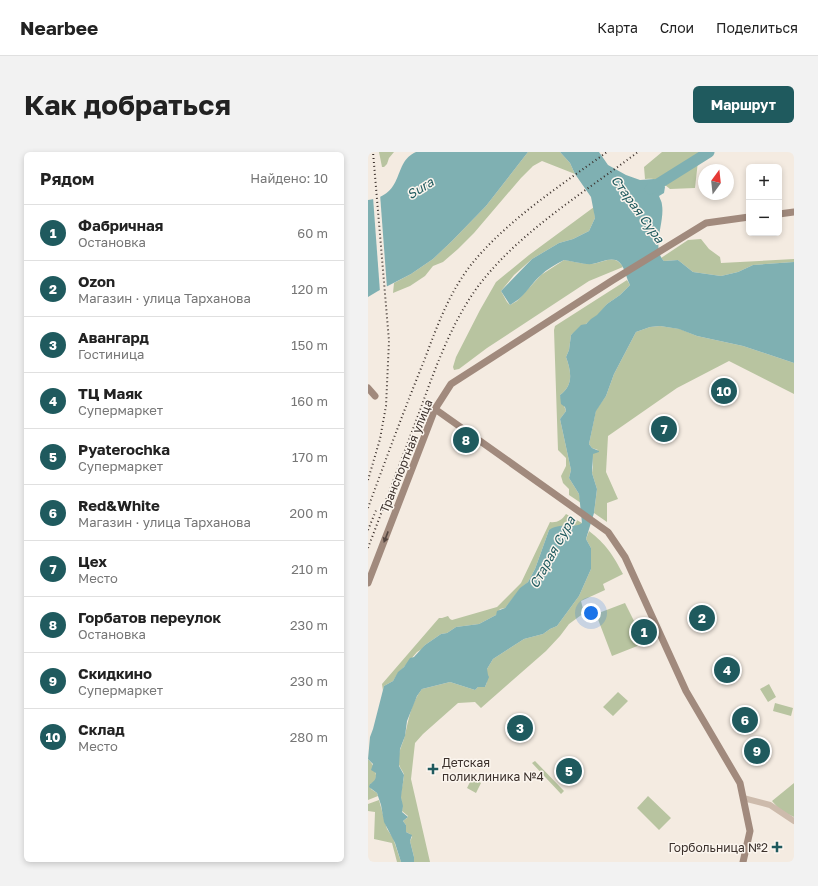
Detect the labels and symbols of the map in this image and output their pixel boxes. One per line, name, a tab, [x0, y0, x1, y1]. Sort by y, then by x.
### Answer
north arrow	[698, 164, 734, 200]
water label: Старая Сура	[608, 172, 668, 246]
water label: Sura	[404, 173, 437, 202]
pin: 10	[711, 376, 737, 406]
street label: Транспортная улица	[376, 397, 436, 515]
pin: 7	[651, 414, 677, 444]
pin: 8	[453, 425, 479, 455]
water label: Старая Сура	[526, 513, 579, 591]
one-way arrow	[383, 531, 389, 542]
your location	[581, 603, 601, 623]
pin: 2	[689, 603, 715, 633]
pin: 1	[631, 617, 657, 647]
pin: 4	[714, 655, 740, 685]
pin: 6	[732, 705, 758, 735]
pin: 3	[507, 713, 533, 743]
pin: 9	[744, 736, 770, 766]
place label: Детская поликлиника №4	[442, 755, 544, 784]
pin: 5	[556, 756, 582, 786]
marker: Детская поликлиника №4	[427, 763, 439, 775]
place label: Горбольница №2	[668, 840, 768, 855]
marker: Горбольница №2	[771, 841, 783, 853]

